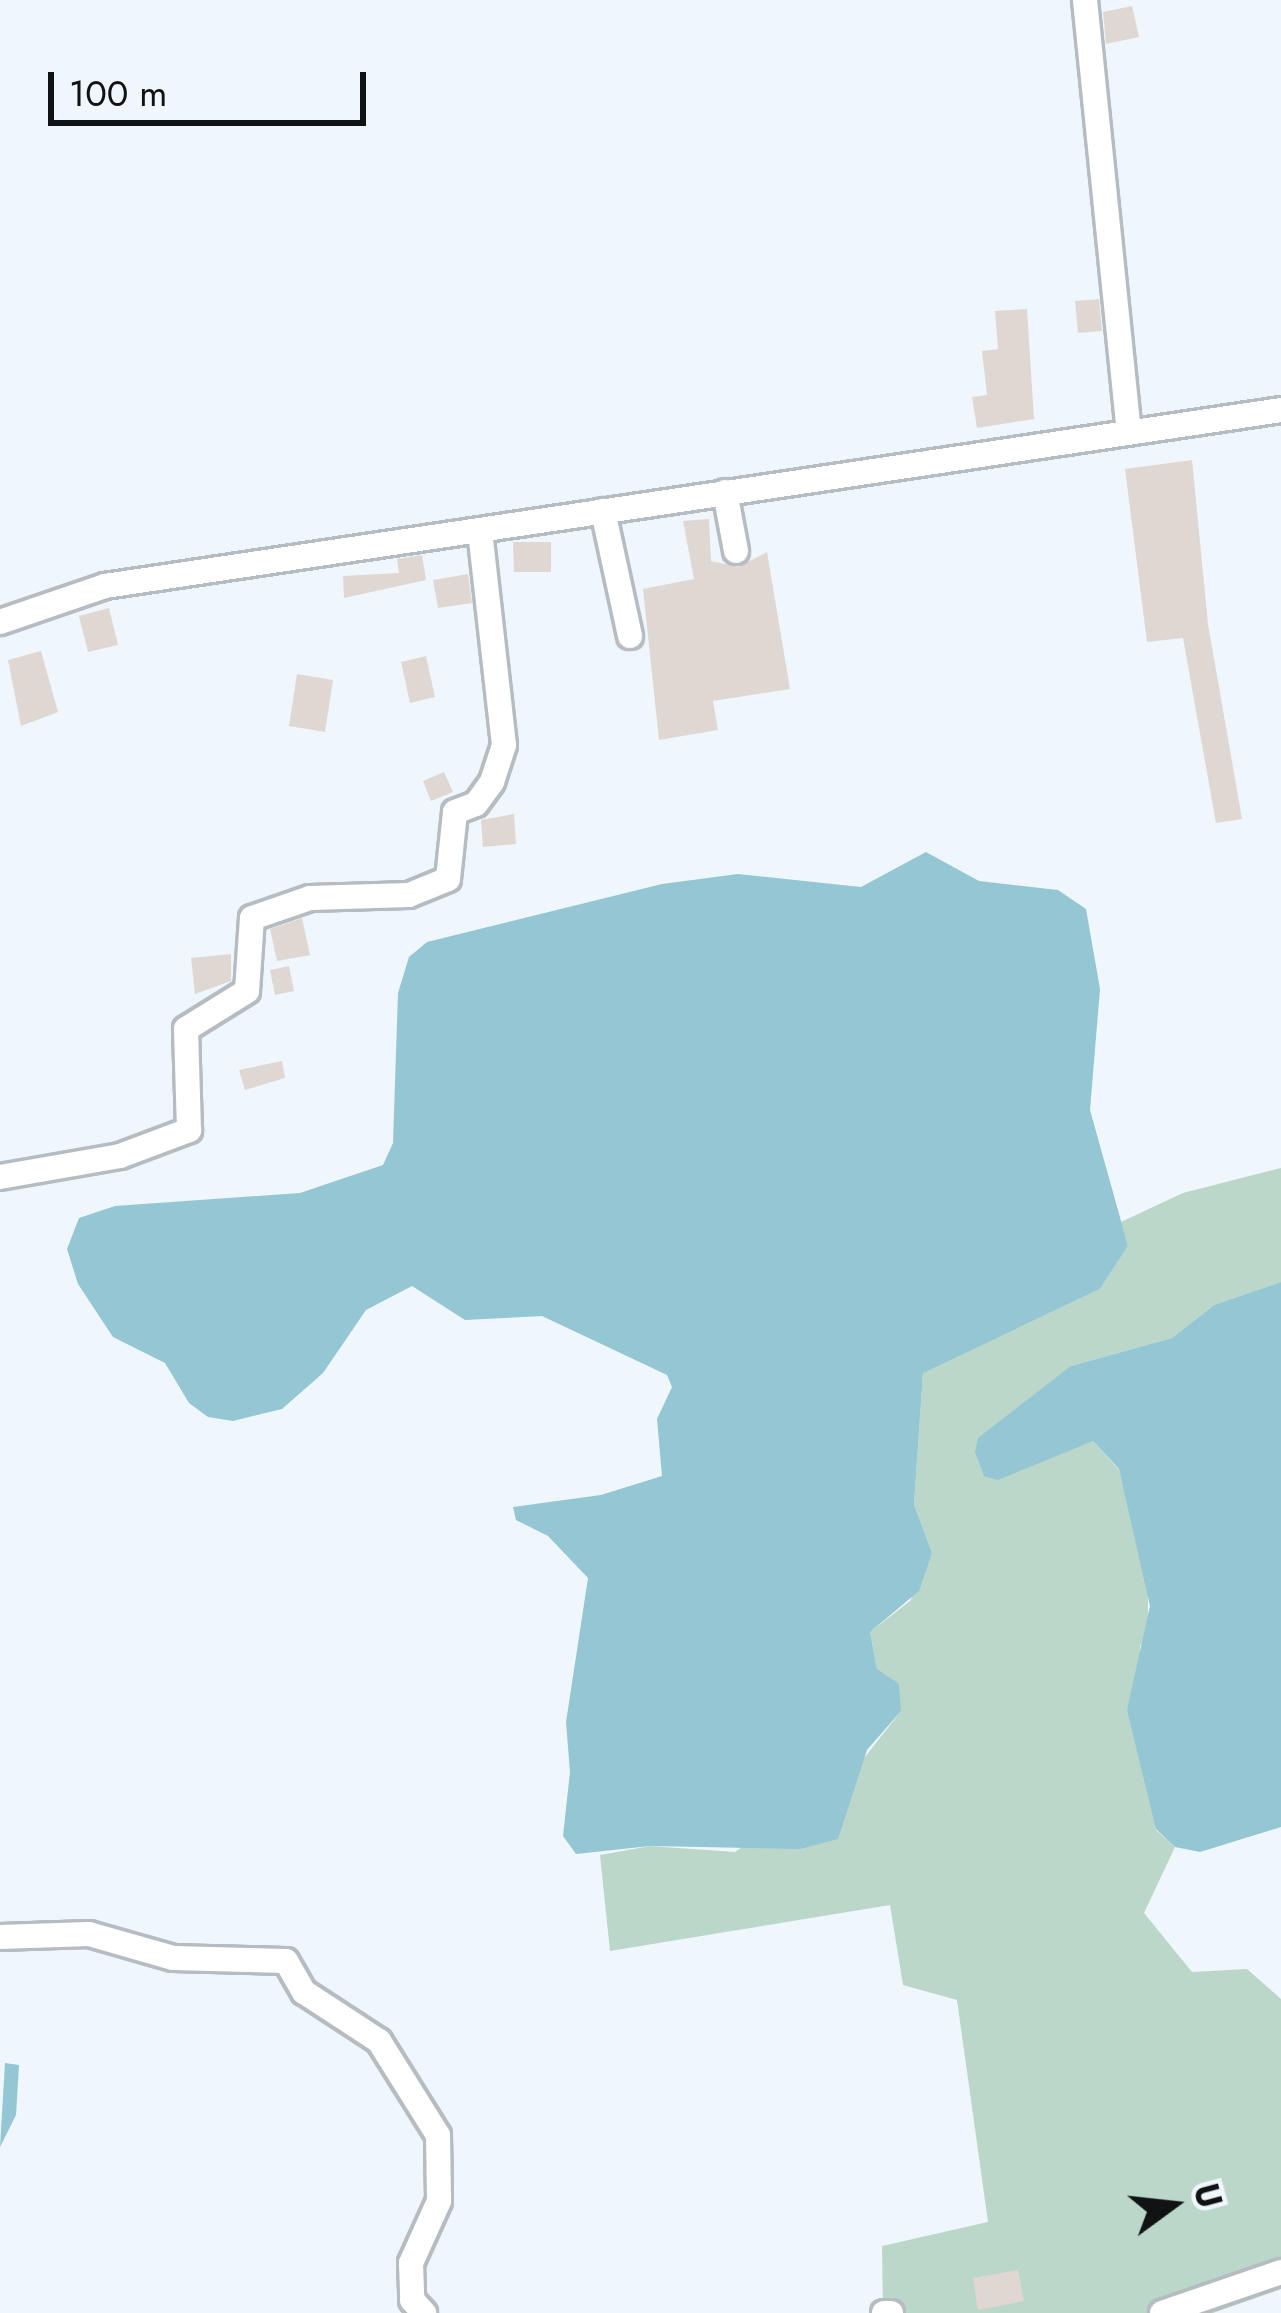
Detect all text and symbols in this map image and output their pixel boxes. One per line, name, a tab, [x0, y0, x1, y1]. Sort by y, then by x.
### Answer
scale bar	[54, 48, 372, 122]
text: 100 m	[69, 67, 167, 119]
north arrow	[1113, 2145, 1233, 2265]
text: U	[1183, 2178, 1234, 2213]

